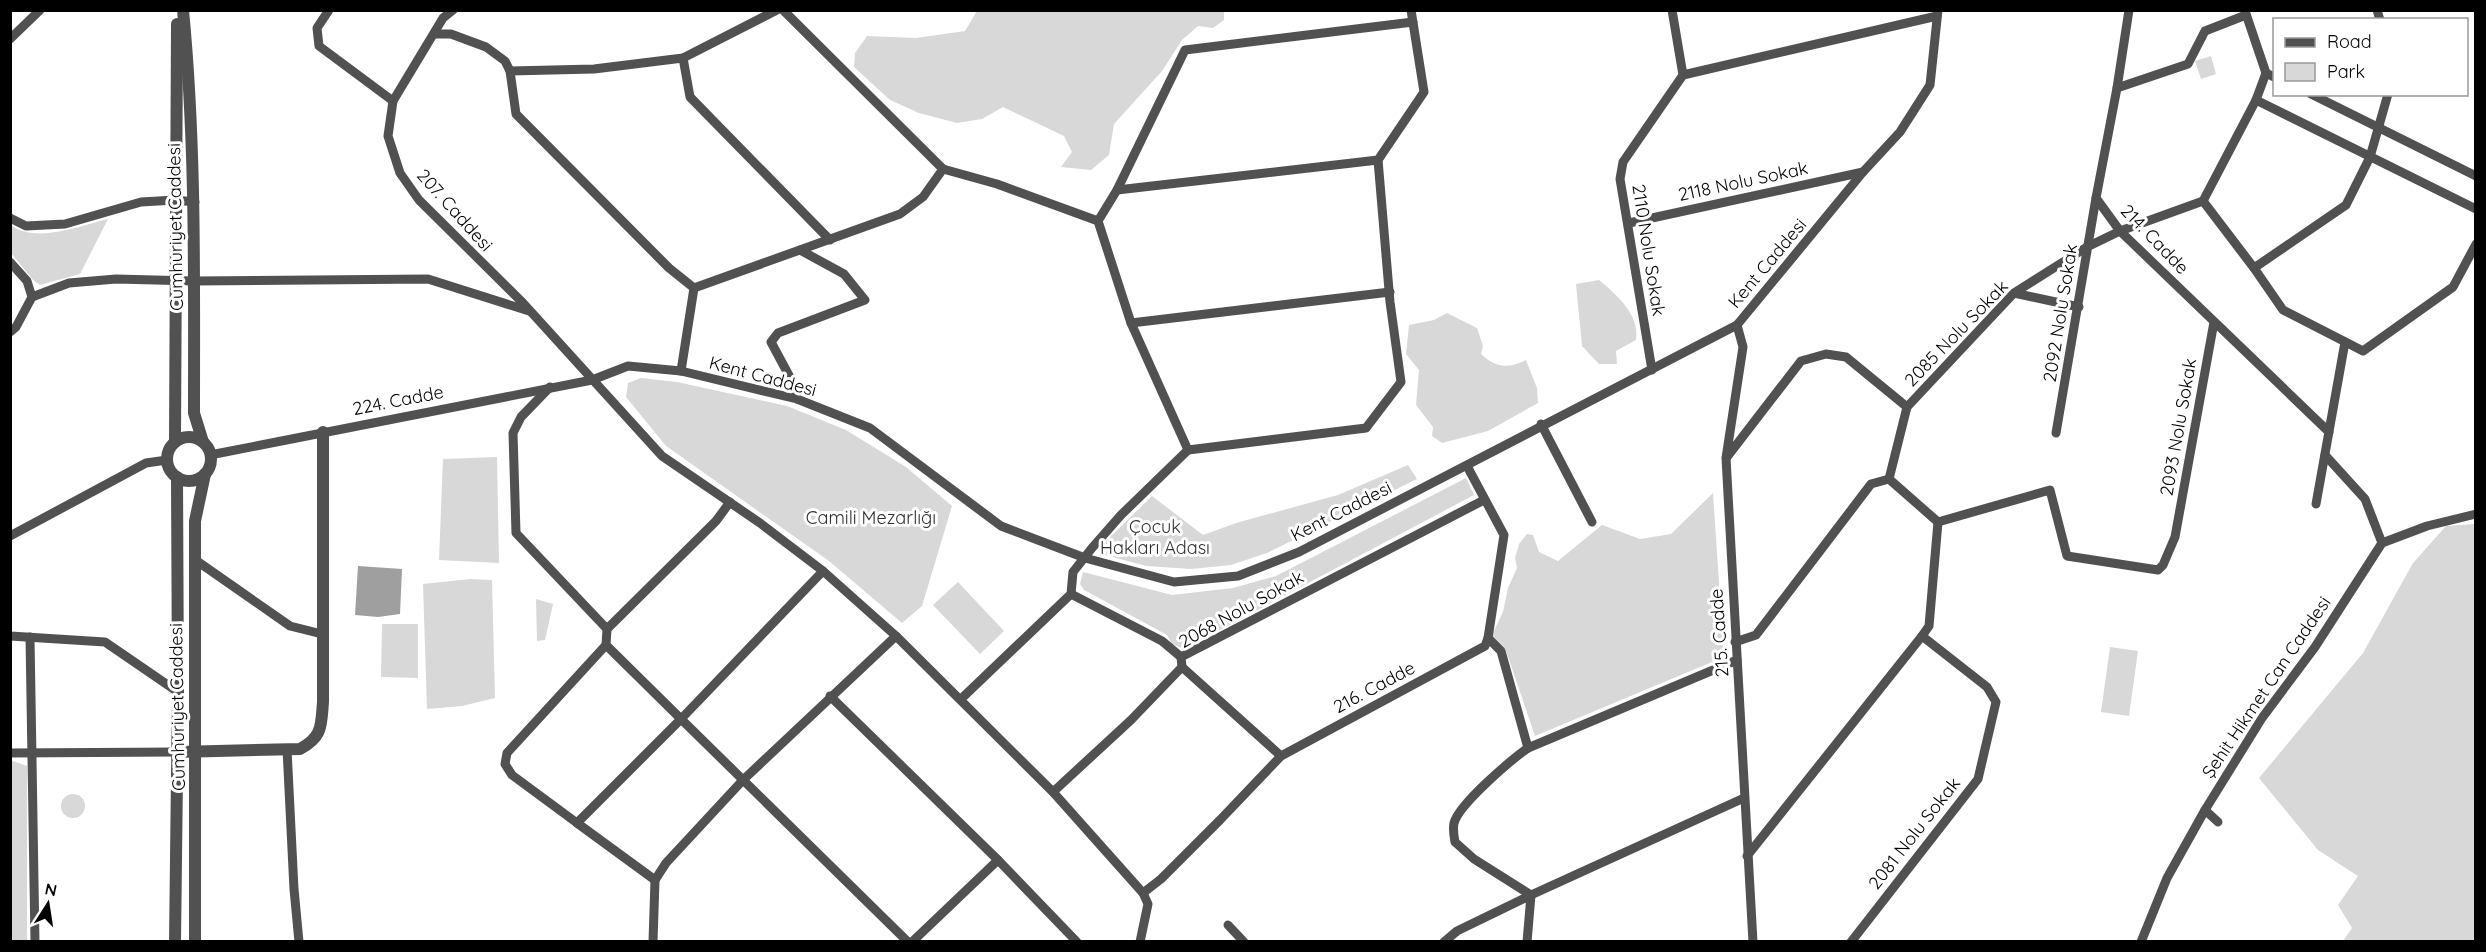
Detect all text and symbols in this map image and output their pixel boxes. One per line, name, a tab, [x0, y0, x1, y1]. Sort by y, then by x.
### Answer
legend	[2273, 18, 2468, 96]
text: Road	[2327, 30, 2372, 53]
text: Park	[2327, 60, 2365, 83]
street label: Cumhuriyet Caddesi	[162, 143, 188, 311]
street label: 2118 Nolu Sokak	[1676, 156, 1810, 206]
street label: 207. Caddesi	[412, 164, 498, 256]
street label: 2110 Nolu Sokak	[1627, 182, 1671, 318]
street label: 214. Cadde	[2116, 199, 2194, 279]
street label: Kent Caddesi	[1723, 213, 1811, 313]
street label: 2092 Nolu Sokak	[2038, 242, 2082, 384]
street label: 2085 Nolu Sokak	[1899, 275, 2013, 391]
street label: Kent Caddesi	[707, 351, 819, 401]
street label: 2093 Nolu Sokak	[2155, 356, 2201, 498]
street label: 224. Cadde	[351, 380, 445, 420]
street label: Kent Caddesi	[1287, 476, 1395, 546]
park label: Camili Mezarlığı	[806, 506, 936, 529]
park label: Çocuk Hakları Adası	[1100, 515, 1210, 559]
street label: 2068 Nolu Sokak	[1175, 565, 1307, 653]
street label: 215. Cadde	[1704, 588, 1734, 678]
street label: Şehit Hikmet Can Caddesi	[2197, 592, 2335, 782]
street label: Cumhuriyet Caddesi	[164, 623, 190, 791]
street label: 216. Cadde	[1329, 656, 1419, 718]
street label: 2081 Nolu Sokak	[1863, 772, 1965, 894]
north arrow	[18, 874, 78, 934]
text: N	[43, 878, 59, 900]

